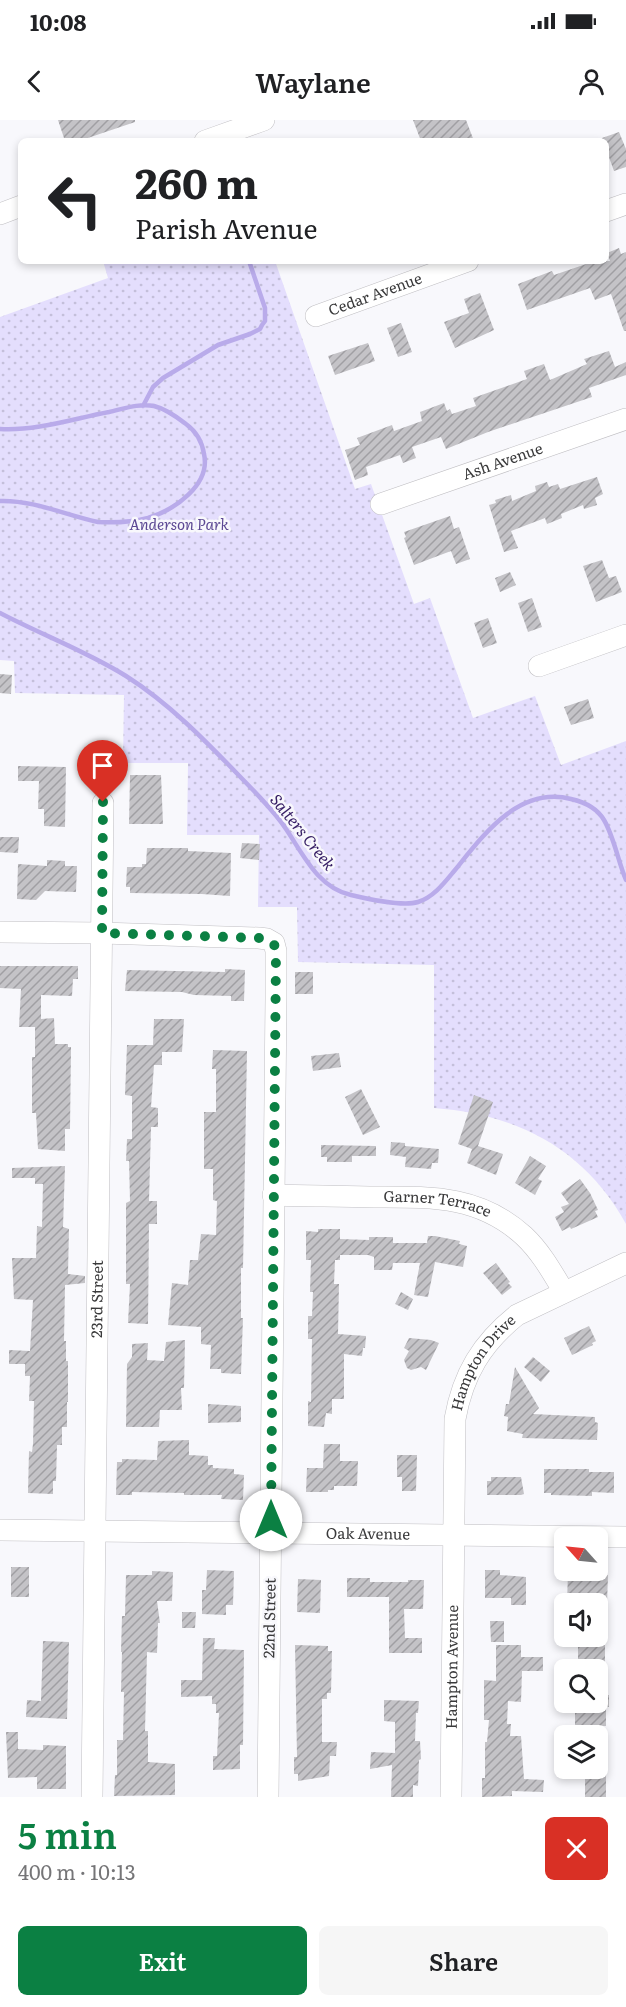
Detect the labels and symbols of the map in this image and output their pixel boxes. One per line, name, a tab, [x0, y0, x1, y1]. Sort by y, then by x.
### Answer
street label: Cedar Avenue	[325, 266, 425, 321]
street label: Ash Avenue	[459, 436, 546, 485]
park label: Anderson Park	[129, 512, 229, 535]
pin	[77, 740, 128, 802]
water label: Salters Creek	[265, 788, 342, 875]
street label: Garner Terrace	[384, 1184, 496, 1222]
street label: 23rd Street	[84, 1260, 108, 1338]
street label: Hampton Drive	[444, 1308, 520, 1413]
position arrow	[239, 1488, 303, 1552]
street label: Oak Avenue	[326, 1521, 411, 1545]
north arrow	[554, 1527, 608, 1581]
street label: 22nd Street	[256, 1578, 281, 1658]
street label: Hampton Avenue	[439, 1605, 463, 1729]

